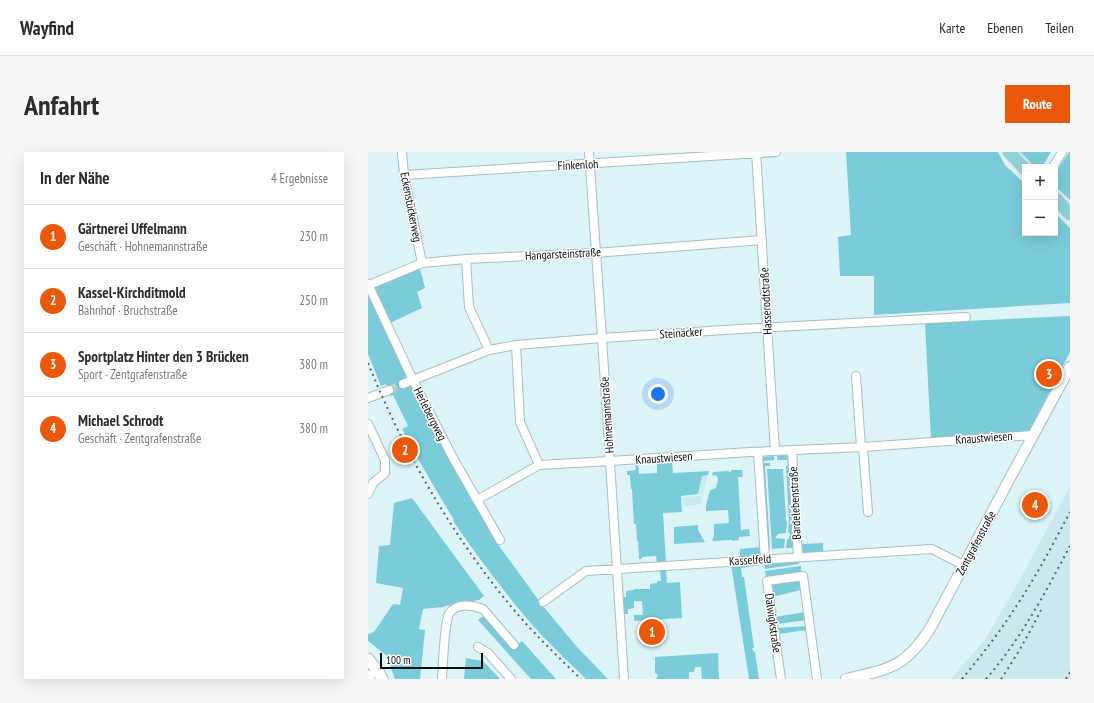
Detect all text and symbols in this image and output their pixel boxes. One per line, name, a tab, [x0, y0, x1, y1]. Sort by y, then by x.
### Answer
text: Wayfind	[20, 16, 74, 40]
text: Karte	[939, 19, 965, 37]
text: Ebenen	[987, 19, 1023, 37]
text: Teilen	[1045, 19, 1074, 37]
button: Route	[1005, 85, 1070, 123]
text: Anfahrt	[24, 86, 99, 123]
street label: Finkenloh	[557, 156, 599, 173]
map controls	[1022, 164, 1058, 236]
button: +	[1022, 164, 1058, 200]
text: In der Nähe	[40, 167, 110, 189]
text: 4 Ergebnisse	[271, 170, 328, 187]
street label: Eckenstückerweg	[397, 171, 426, 243]
button: −	[1022, 200, 1058, 236]
text: Gärtnerei Uffelmann	[78, 219, 187, 238]
text: 1	[50, 228, 56, 245]
text: 230 m	[299, 228, 328, 245]
text: Geschäft · Hohnemannstraße	[78, 238, 208, 255]
street label: Hangarsteinstraße	[525, 244, 601, 263]
street label: Hasserodtstraße	[756, 267, 775, 335]
text: Kassel-Kirchditmold	[78, 283, 186, 302]
text: 2	[50, 292, 56, 309]
text: 250 m	[299, 292, 328, 309]
text: Bahnhof · Bruchstraße	[78, 302, 178, 319]
street label: Steinäcker	[659, 323, 704, 341]
text: Sportplatz Hinter den 3 Brücken	[78, 347, 249, 366]
text: 3	[50, 356, 56, 373]
text: 380 m	[299, 356, 328, 373]
pin: 3	[1036, 359, 1062, 389]
text: Sport · Zentgrafenstraße	[78, 366, 187, 383]
street label: Hohnemannstraße	[596, 376, 617, 454]
street label: Herlebergweg	[411, 384, 450, 443]
your location	[648, 384, 668, 404]
text: Michael Schrodt	[78, 411, 163, 430]
text: 4	[50, 420, 56, 437]
text: 380 m	[299, 420, 328, 437]
street label: Knaustwiesen	[955, 428, 1013, 447]
text: Geschäft · Zentgrafenstraße	[78, 430, 201, 447]
pin: 2	[392, 435, 418, 465]
street label: Knaustwiesen	[635, 448, 693, 467]
street label: Bardelebenstraße	[785, 466, 804, 540]
pin: 4	[1022, 490, 1048, 520]
street label: Zentgrafenstraße	[952, 508, 999, 578]
street label: Kasselfeld	[728, 551, 772, 568]
street label: Dalwigkstraße	[762, 592, 785, 654]
pin: 1	[639, 617, 665, 647]
scale bar	[380, 651, 483, 670]
text: 100 m	[386, 653, 410, 667]

